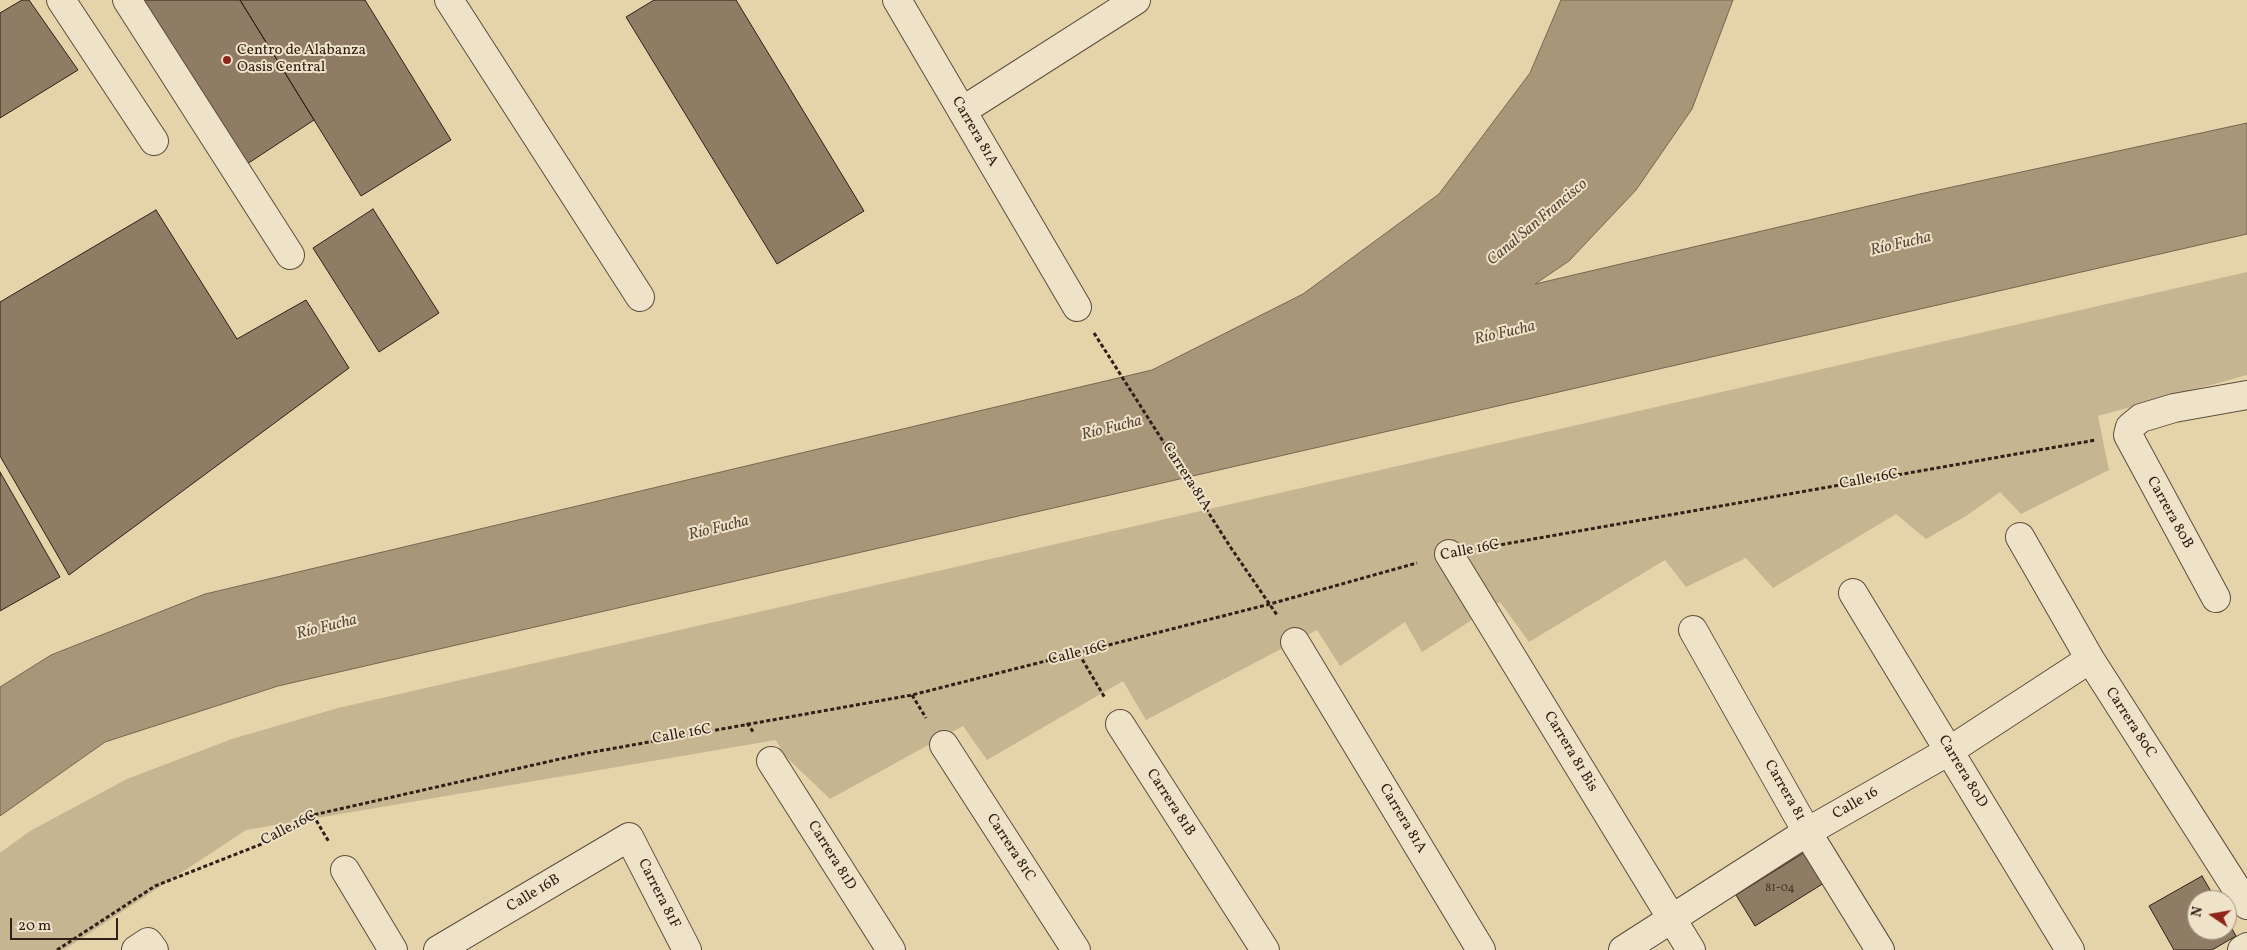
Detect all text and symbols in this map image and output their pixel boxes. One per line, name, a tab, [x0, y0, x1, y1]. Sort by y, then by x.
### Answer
place label: Centro de Alabanza Oasis Central	[237, 42, 366, 77]
marker: Centro de Alabanza Oasis Central	[221, 54, 233, 66]
street label: Carrera 81A	[947, 94, 1001, 170]
water label: Canal San Francisco	[1484, 176, 1592, 270]
water label: Río Fucha	[1869, 229, 1933, 261]
water label: Río Fucha	[1473, 318, 1537, 350]
water label: Río Fucha	[1080, 412, 1144, 446]
street label: Carrera 81A	[1157, 440, 1215, 514]
street label: Calle 16C	[1838, 466, 1900, 494]
street label: Carrera 80B	[2142, 474, 2196, 552]
water label: Río Fucha	[687, 512, 751, 546]
street label: Calle 16C	[1439, 536, 1501, 566]
water label: Río Fucha	[295, 611, 359, 645]
street label: Calle 16C	[1047, 638, 1109, 670]
street label: Carrera 80C	[2101, 684, 2159, 762]
street label: Carrera 81 Bis	[1539, 709, 1601, 795]
street label: Calle 16C	[651, 721, 713, 749]
street label: Carrera 80D	[1933, 733, 1991, 811]
street label: Carrera 81	[1759, 757, 1809, 825]
street label: Carrera 81B	[1142, 766, 1198, 840]
street label: Carrera 81A	[1374, 781, 1430, 857]
street label: Calle 16	[1830, 784, 1882, 824]
street label: Calle 16C	[258, 807, 320, 851]
street label: Carrera 81C	[982, 811, 1038, 885]
street label: Carrera 81D	[803, 818, 859, 894]
street label: Carrera 81F	[633, 856, 683, 932]
street label: Calle 16B	[504, 871, 564, 917]
house number: 81-04	[1765, 882, 1795, 896]
north arrow	[2187, 890, 2237, 940]
text: N	[2187, 905, 2208, 919]
scale bar	[12, 908, 120, 940]
text: 20 m	[18, 916, 51, 937]

